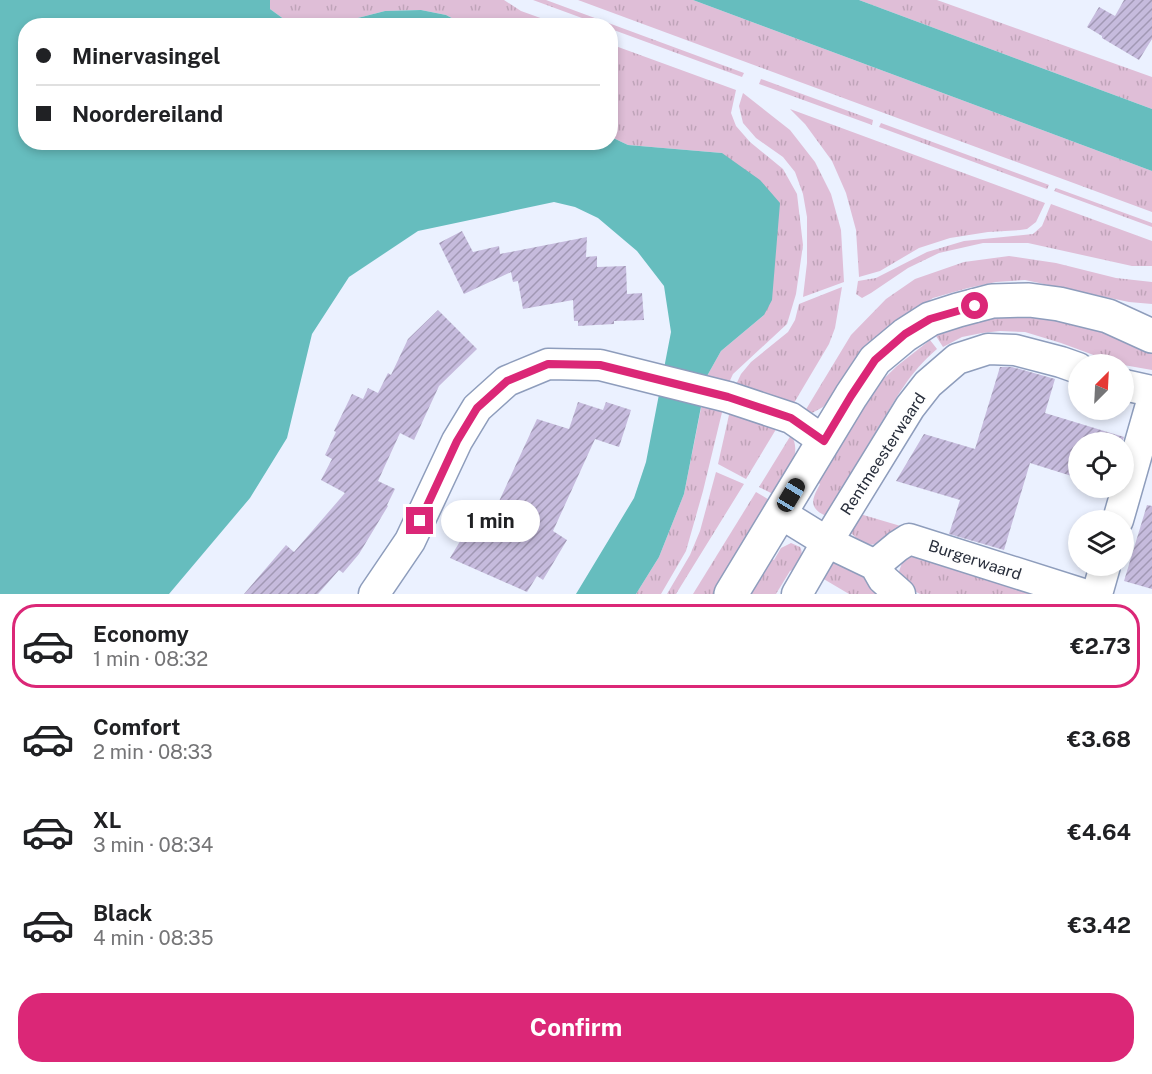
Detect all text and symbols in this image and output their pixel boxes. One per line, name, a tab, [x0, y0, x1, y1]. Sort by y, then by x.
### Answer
text: Minervasingel	[72, 43, 221, 69]
text: Noordereiland	[72, 101, 223, 127]
route start	[961, 292, 988, 319]
north arrow	[1068, 354, 1134, 420]
map controls	[1068, 354, 1134, 576]
street label: Rentmeesterwaard	[836, 389, 930, 519]
button: locate	[1068, 432, 1134, 498]
car	[774, 475, 808, 515]
callout: 1 min	[441, 500, 540, 542]
route end	[406, 507, 433, 534]
text: 1 min	[466, 509, 515, 533]
button: layers	[1068, 510, 1134, 576]
street label: Burgerwaard	[926, 536, 1024, 584]
icon: car	[21, 619, 75, 673]
text: Economy	[93, 621, 189, 647]
text: €2.73	[1070, 633, 1131, 659]
text: 1 min · 08:32	[93, 647, 208, 671]
icon: car	[21, 712, 75, 766]
text: Comfort	[93, 714, 180, 740]
text: €3.68	[1067, 726, 1131, 752]
text: 2 min · 08:33	[93, 740, 213, 764]
icon: car	[21, 805, 75, 859]
text: XL	[93, 807, 121, 833]
text: €4.64	[1067, 819, 1131, 845]
text: 3 min · 08:34	[93, 833, 213, 857]
icon: car	[21, 898, 75, 952]
text: Black	[93, 900, 152, 926]
text: €3.42	[1068, 912, 1131, 938]
text: 4 min · 08:35	[93, 926, 214, 950]
button: Confirm	[18, 993, 1134, 1062]

